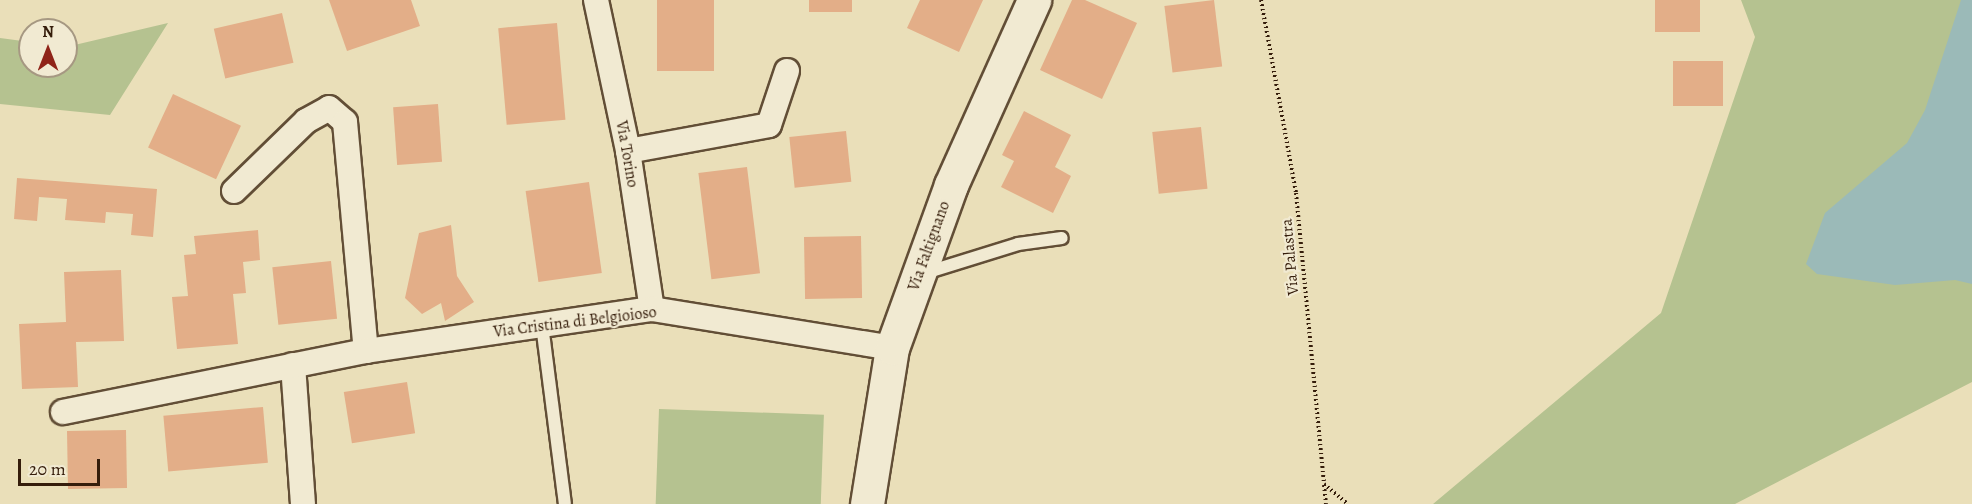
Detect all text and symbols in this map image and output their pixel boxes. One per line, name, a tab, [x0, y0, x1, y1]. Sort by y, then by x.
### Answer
north arrow	[18, 18, 78, 78]
text: N	[42, 21, 54, 43]
street label: Via Torino	[612, 119, 642, 189]
street label: Via Faltignano	[904, 199, 954, 293]
street label: Via Palastra	[1277, 218, 1303, 296]
street label: Via Cristina di Belgioioso	[492, 302, 658, 342]
scale bar	[21, 447, 104, 485]
text: 20 m	[29, 457, 66, 481]

